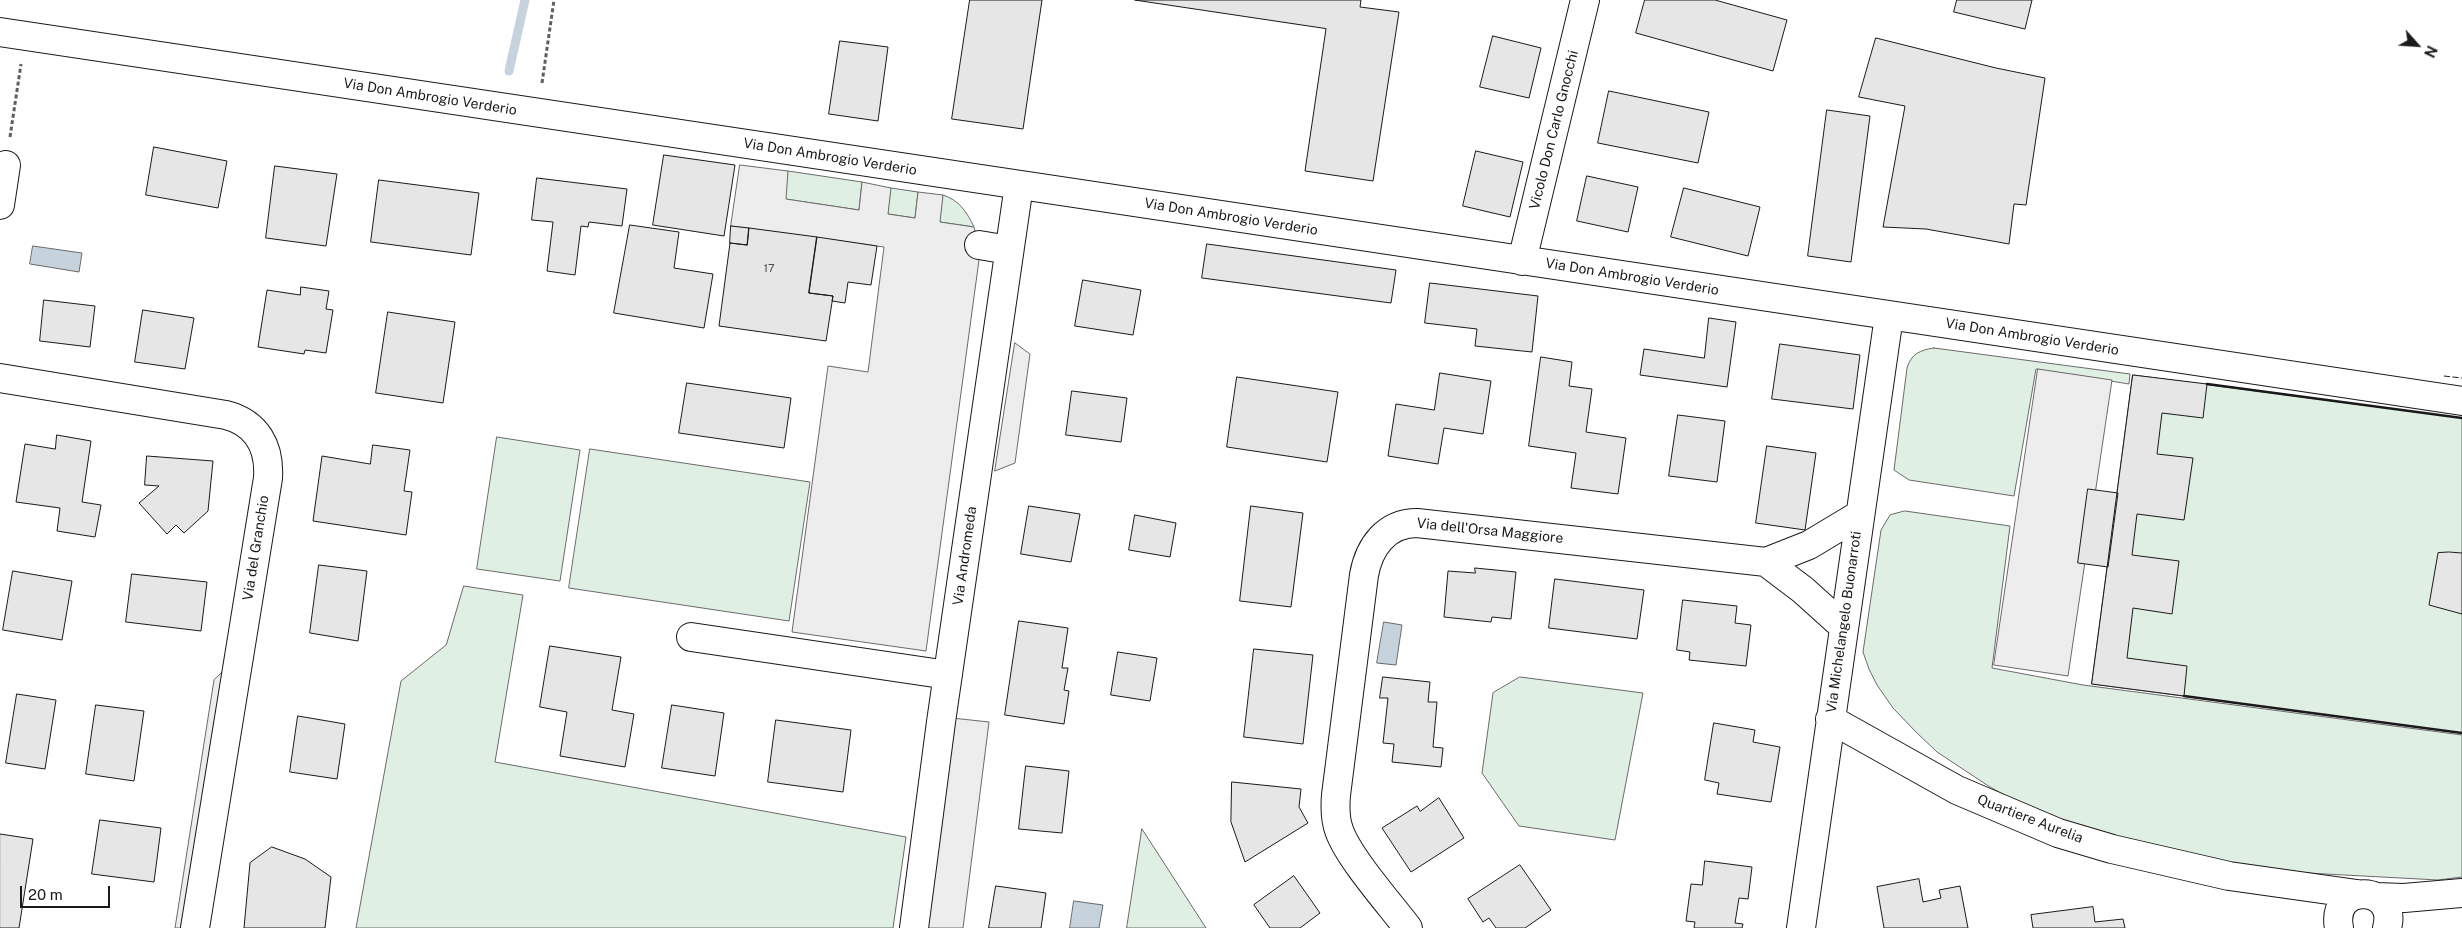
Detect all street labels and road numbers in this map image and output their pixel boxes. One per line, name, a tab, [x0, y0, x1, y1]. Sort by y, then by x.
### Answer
street label: Vicolo Don Carlo Gnocchi	[1526, 49, 1582, 211]
street label: Via Don Ambrogio Verderio	[342, 75, 518, 119]
street label: Via Don Ambrogio Verderio	[742, 135, 918, 179]
street label: Via Don Ambrogio Verderio	[1143, 195, 1319, 239]
street label: Via Don Ambrogio Verderio	[1544, 255, 1720, 299]
street label: Via Don Ambrogio Verderio	[1944, 315, 2120, 359]
street label: Via del Granchio	[239, 494, 273, 602]
street label: Via Andromeda	[950, 505, 980, 607]
street label: Via dell'Orsa Maggiore	[1416, 515, 1564, 547]
street label: Via Michelangelo Buonarroti	[1823, 530, 1865, 714]
street label: Quartiere Aurelia	[1975, 791, 2085, 847]

